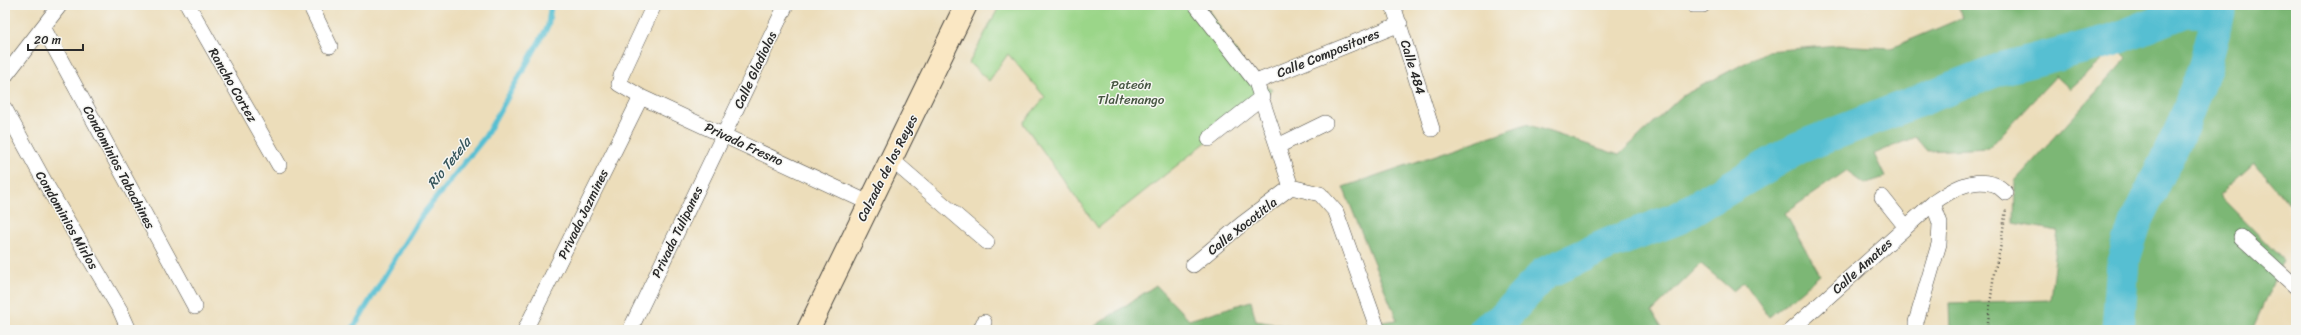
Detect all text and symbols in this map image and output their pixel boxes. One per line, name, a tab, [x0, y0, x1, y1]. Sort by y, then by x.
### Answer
street label: Calle Compositores	[1273, 22, 1383, 84]
scale bar	[28, 26, 83, 52]
street label: Calle Gladiolas	[727, 27, 783, 112]
text: 20 m	[34, 29, 61, 51]
street label: Calle 484	[1394, 37, 1432, 97]
street label: Rancho Cortez	[202, 43, 264, 127]
park label: Pateón Tlaltenango	[1098, 73, 1165, 111]
street label: Condominios Tabachines	[77, 101, 162, 234]
street label: Calzada de los Reyes	[850, 111, 924, 225]
street label: Privada Fresno	[701, 116, 788, 173]
water label: Rio Tetela	[420, 130, 479, 194]
street label: Privada Jazmines	[551, 164, 615, 263]
street label: Condominios Mirlos	[29, 166, 105, 274]
street label: Privada Tulipanes	[645, 181, 710, 282]
street label: Calle Xocotitla	[1202, 191, 1283, 261]
street label: Calle Amates	[1826, 232, 1898, 300]

